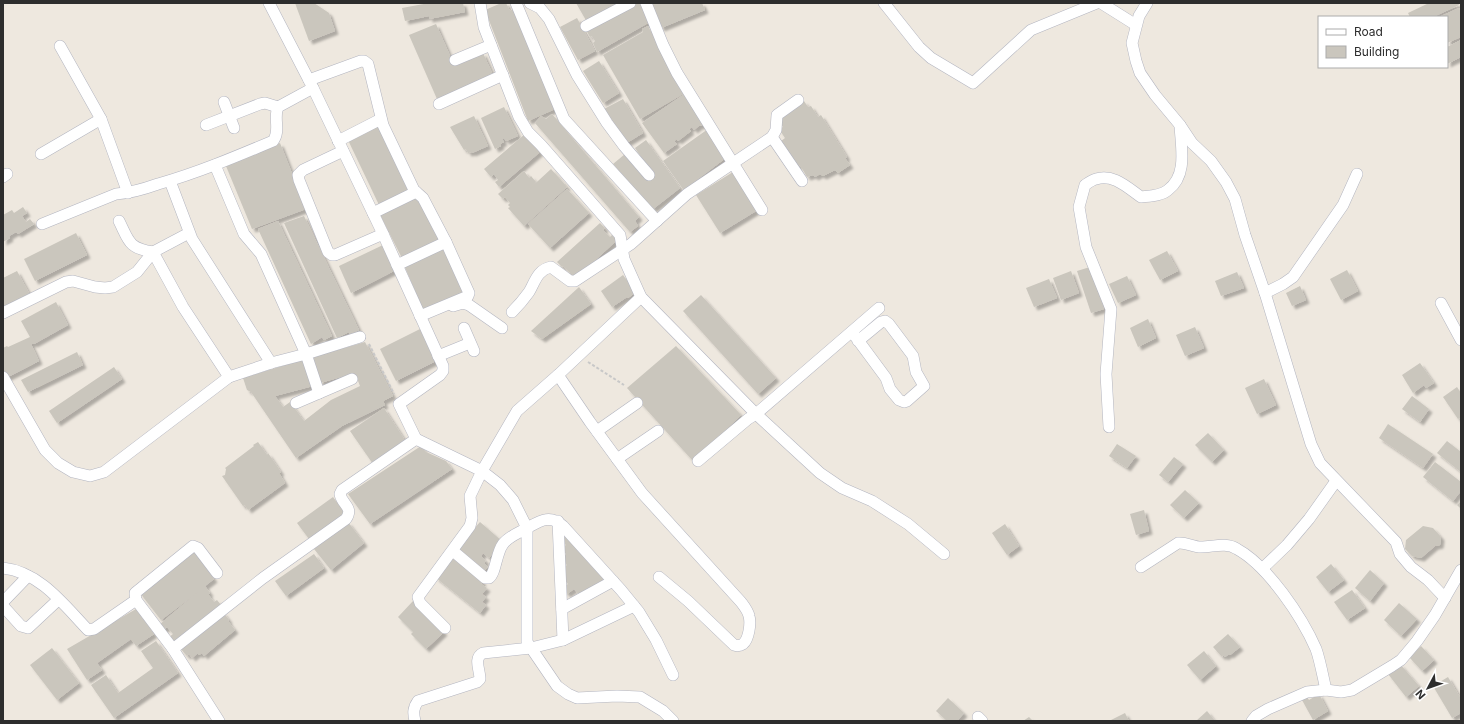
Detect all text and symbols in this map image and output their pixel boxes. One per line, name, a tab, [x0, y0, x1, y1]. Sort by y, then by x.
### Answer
legend	[1318, 16, 1448, 68]
text: Road	[1354, 24, 1383, 39]
text: Building	[1354, 44, 1399, 59]
north arrow	[1408, 668, 1448, 708]
text: N	[1412, 687, 1428, 702]

